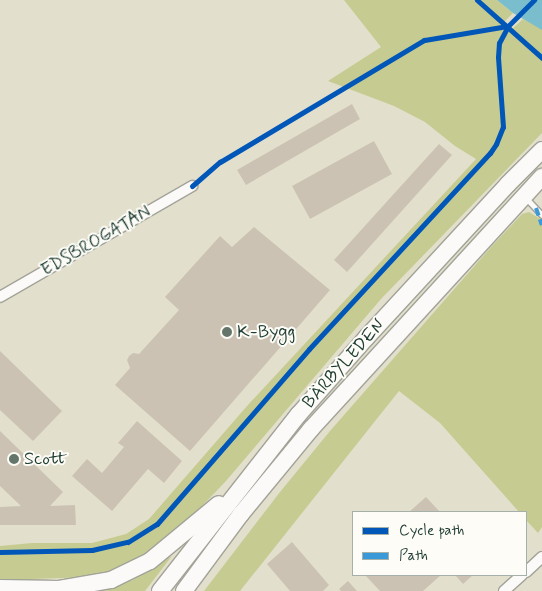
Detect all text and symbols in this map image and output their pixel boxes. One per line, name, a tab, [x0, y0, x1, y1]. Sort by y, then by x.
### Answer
street label: EDSBROGATAN	[37, 201, 155, 281]
street label: BÄRBYLEDEN	[298, 315, 390, 413]
place label: K-Bygg	[237, 321, 295, 343]
marker: K-Bygg	[221, 326, 233, 338]
place label: Scott	[24, 448, 67, 470]
marker: Scott	[8, 453, 20, 465]
legend	[352, 511, 527, 576]
text: Cycle path	[399, 521, 464, 541]
text: Path	[399, 546, 428, 566]

